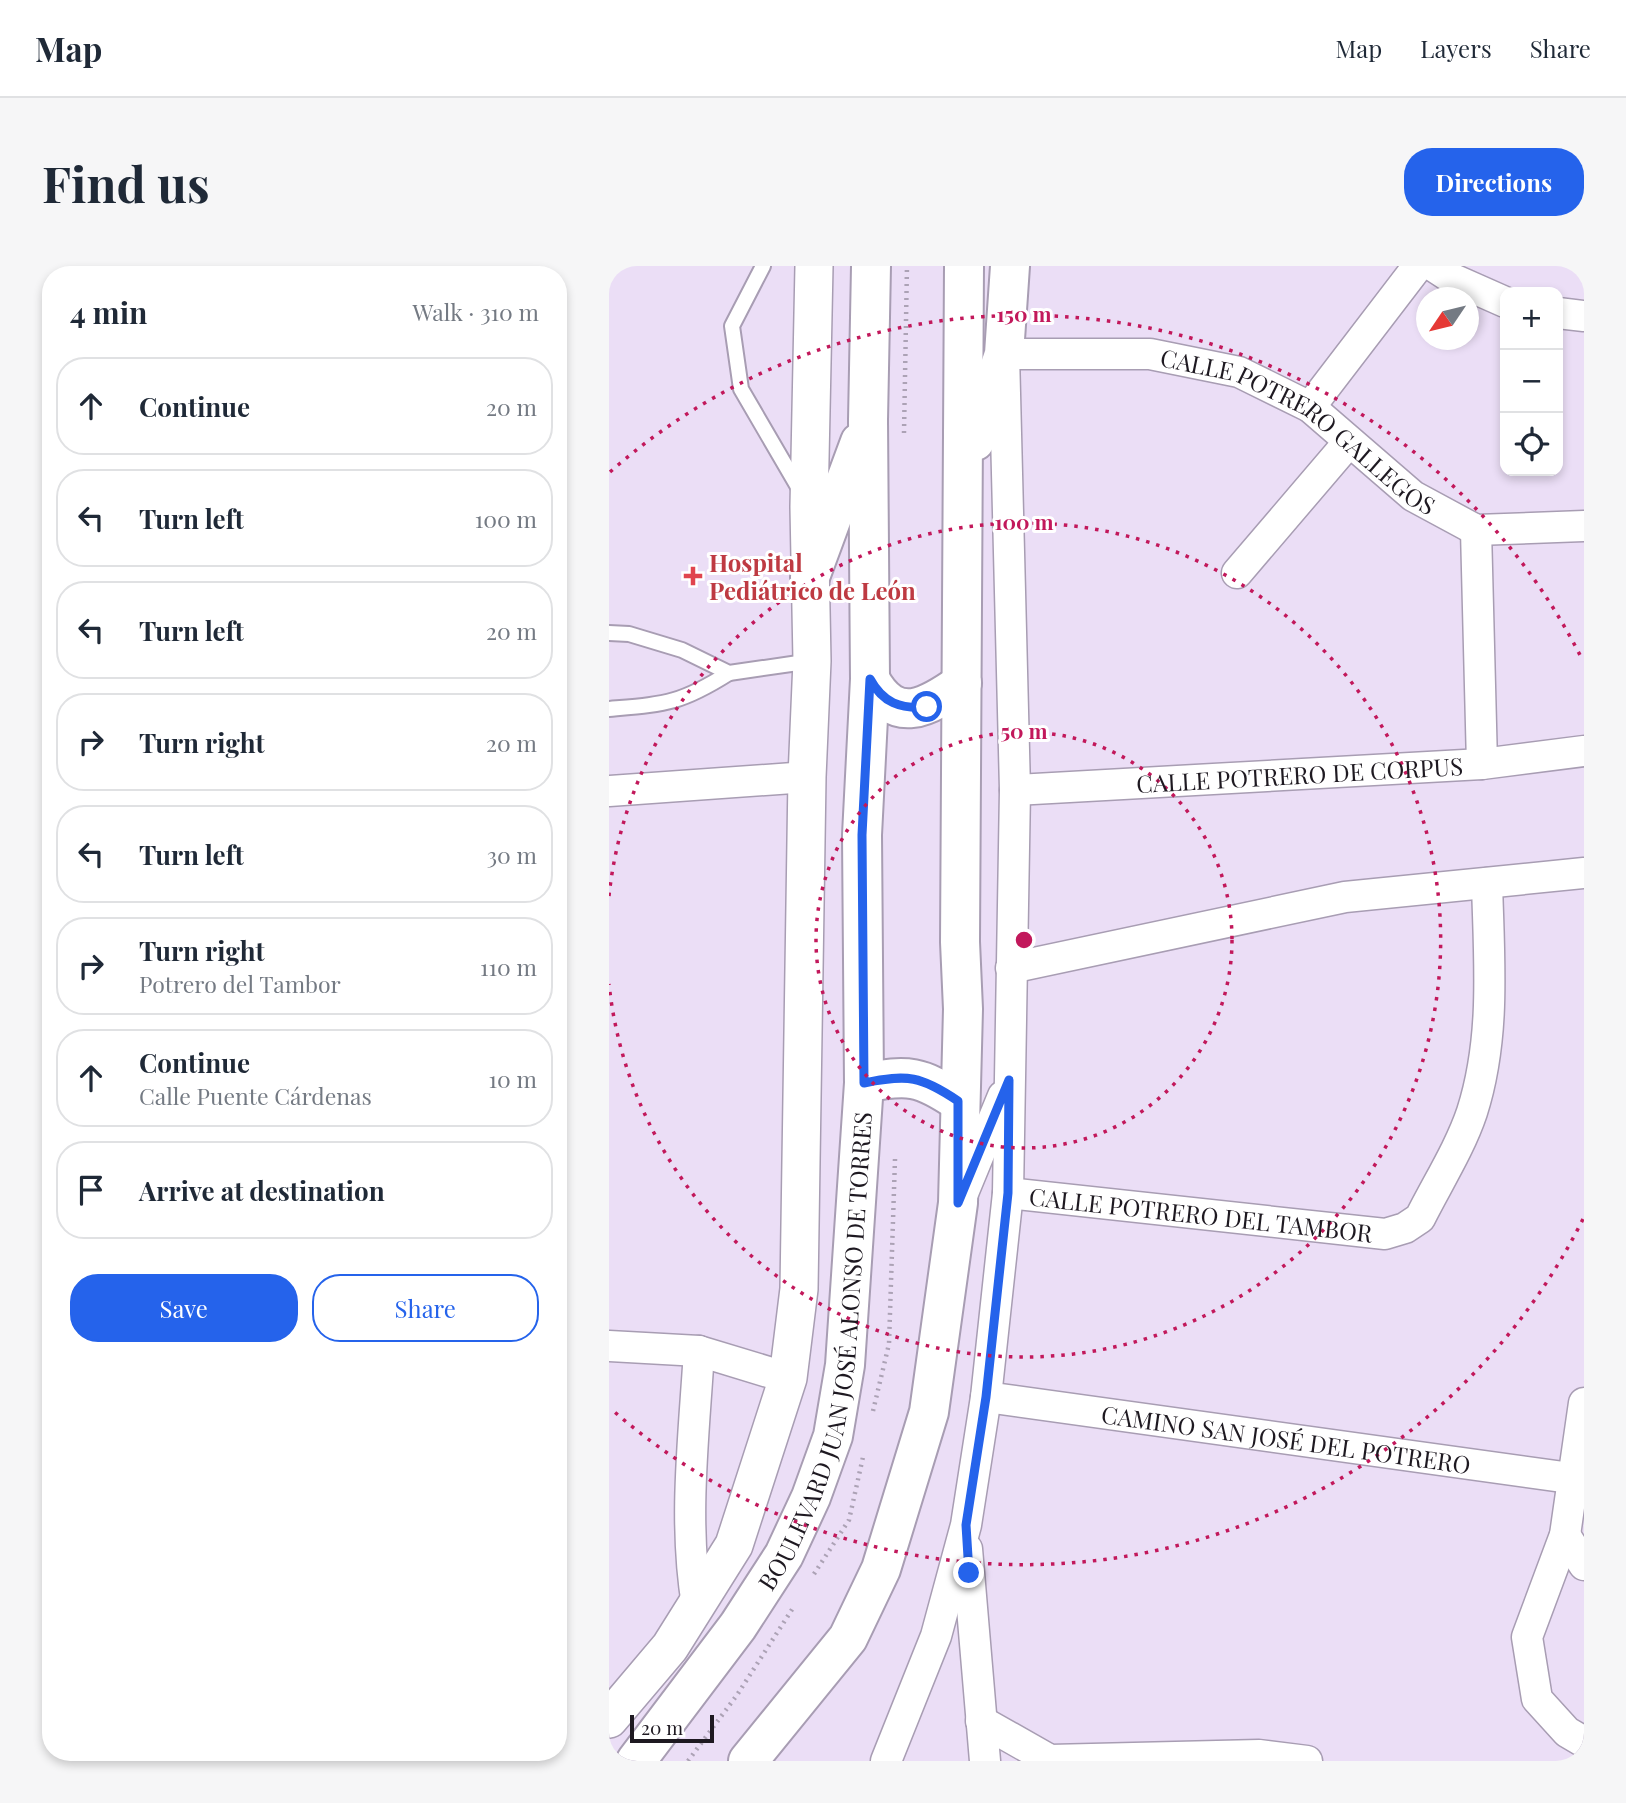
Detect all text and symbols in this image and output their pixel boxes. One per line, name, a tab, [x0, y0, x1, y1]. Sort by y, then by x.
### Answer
text: Map	[35, 26, 102, 70]
text: Map	[1336, 32, 1382, 64]
text: Layers	[1420, 32, 1492, 64]
text: Share	[1530, 32, 1591, 64]
button: Directions	[1404, 148, 1584, 216]
text: Find us	[42, 150, 210, 215]
north arrow	[1416, 287, 1479, 350]
map controls	[1500, 287, 1563, 476]
button: +	[1500, 287, 1563, 350]
text: 4 min	[70, 292, 148, 332]
text: Walk · 310 m	[413, 296, 539, 327]
text: 150 m	[997, 299, 1051, 327]
street label: CALLE POTRERO GALLEGOS	[1158, 341, 1441, 521]
button: −	[1500, 350, 1563, 413]
icon: ahead	[72, 387, 110, 425]
text: Continue	[139, 389, 250, 424]
text: 20 m	[486, 391, 537, 422]
button: locate	[1500, 413, 1563, 476]
icon: left	[72, 499, 110, 537]
text: Turn left	[139, 501, 244, 536]
text: 100 m	[475, 503, 537, 534]
text: 100 m	[994, 507, 1054, 535]
place label: Hospital Pediátrico de León	[709, 546, 916, 606]
marker: Hospital Pediátrico de León	[683, 566, 703, 586]
icon: left	[72, 611, 110, 649]
text: Turn left	[139, 613, 244, 648]
text: 20 m	[486, 615, 537, 646]
route start	[911, 691, 942, 722]
text: 50 m	[1000, 716, 1048, 744]
icon: right	[72, 723, 110, 761]
text: Turn right	[139, 725, 265, 760]
text: 20 m	[486, 727, 537, 758]
street label: CALLE POTRERO DE CORPUS	[1135, 749, 1464, 799]
icon: left	[72, 835, 110, 873]
text: Turn left	[139, 837, 244, 872]
text: 30 m	[487, 839, 537, 870]
centre of rings	[1012, 928, 1036, 952]
text: Turn right	[139, 933, 265, 968]
icon: right	[72, 947, 110, 985]
text: 110 m	[480, 951, 537, 982]
text: Potrero del Tambor	[139, 968, 341, 999]
text: Continue	[139, 1045, 250, 1080]
icon: ahead	[72, 1059, 110, 1097]
text: 10 m	[489, 1063, 537, 1094]
text: Calle Puente Cárdenas	[139, 1080, 372, 1111]
street label: BOULEVARD JUAN JOSÉ ALONSO DE TORRES	[750, 1111, 878, 1596]
icon: arrive	[72, 1171, 110, 1209]
text: Arrive at destination	[139, 1173, 385, 1208]
street label: CALLE POTRERO DEL TAMBOR	[1028, 1179, 1375, 1249]
button: Save	[70, 1274, 298, 1342]
button: Share	[312, 1274, 539, 1342]
street label: CAMINO SAN JOSÉ DEL POTRERO	[1100, 1397, 1473, 1480]
route end	[953, 1557, 984, 1588]
scale bar	[630, 1712, 714, 1744]
text: 20 m	[641, 1714, 683, 1740]

